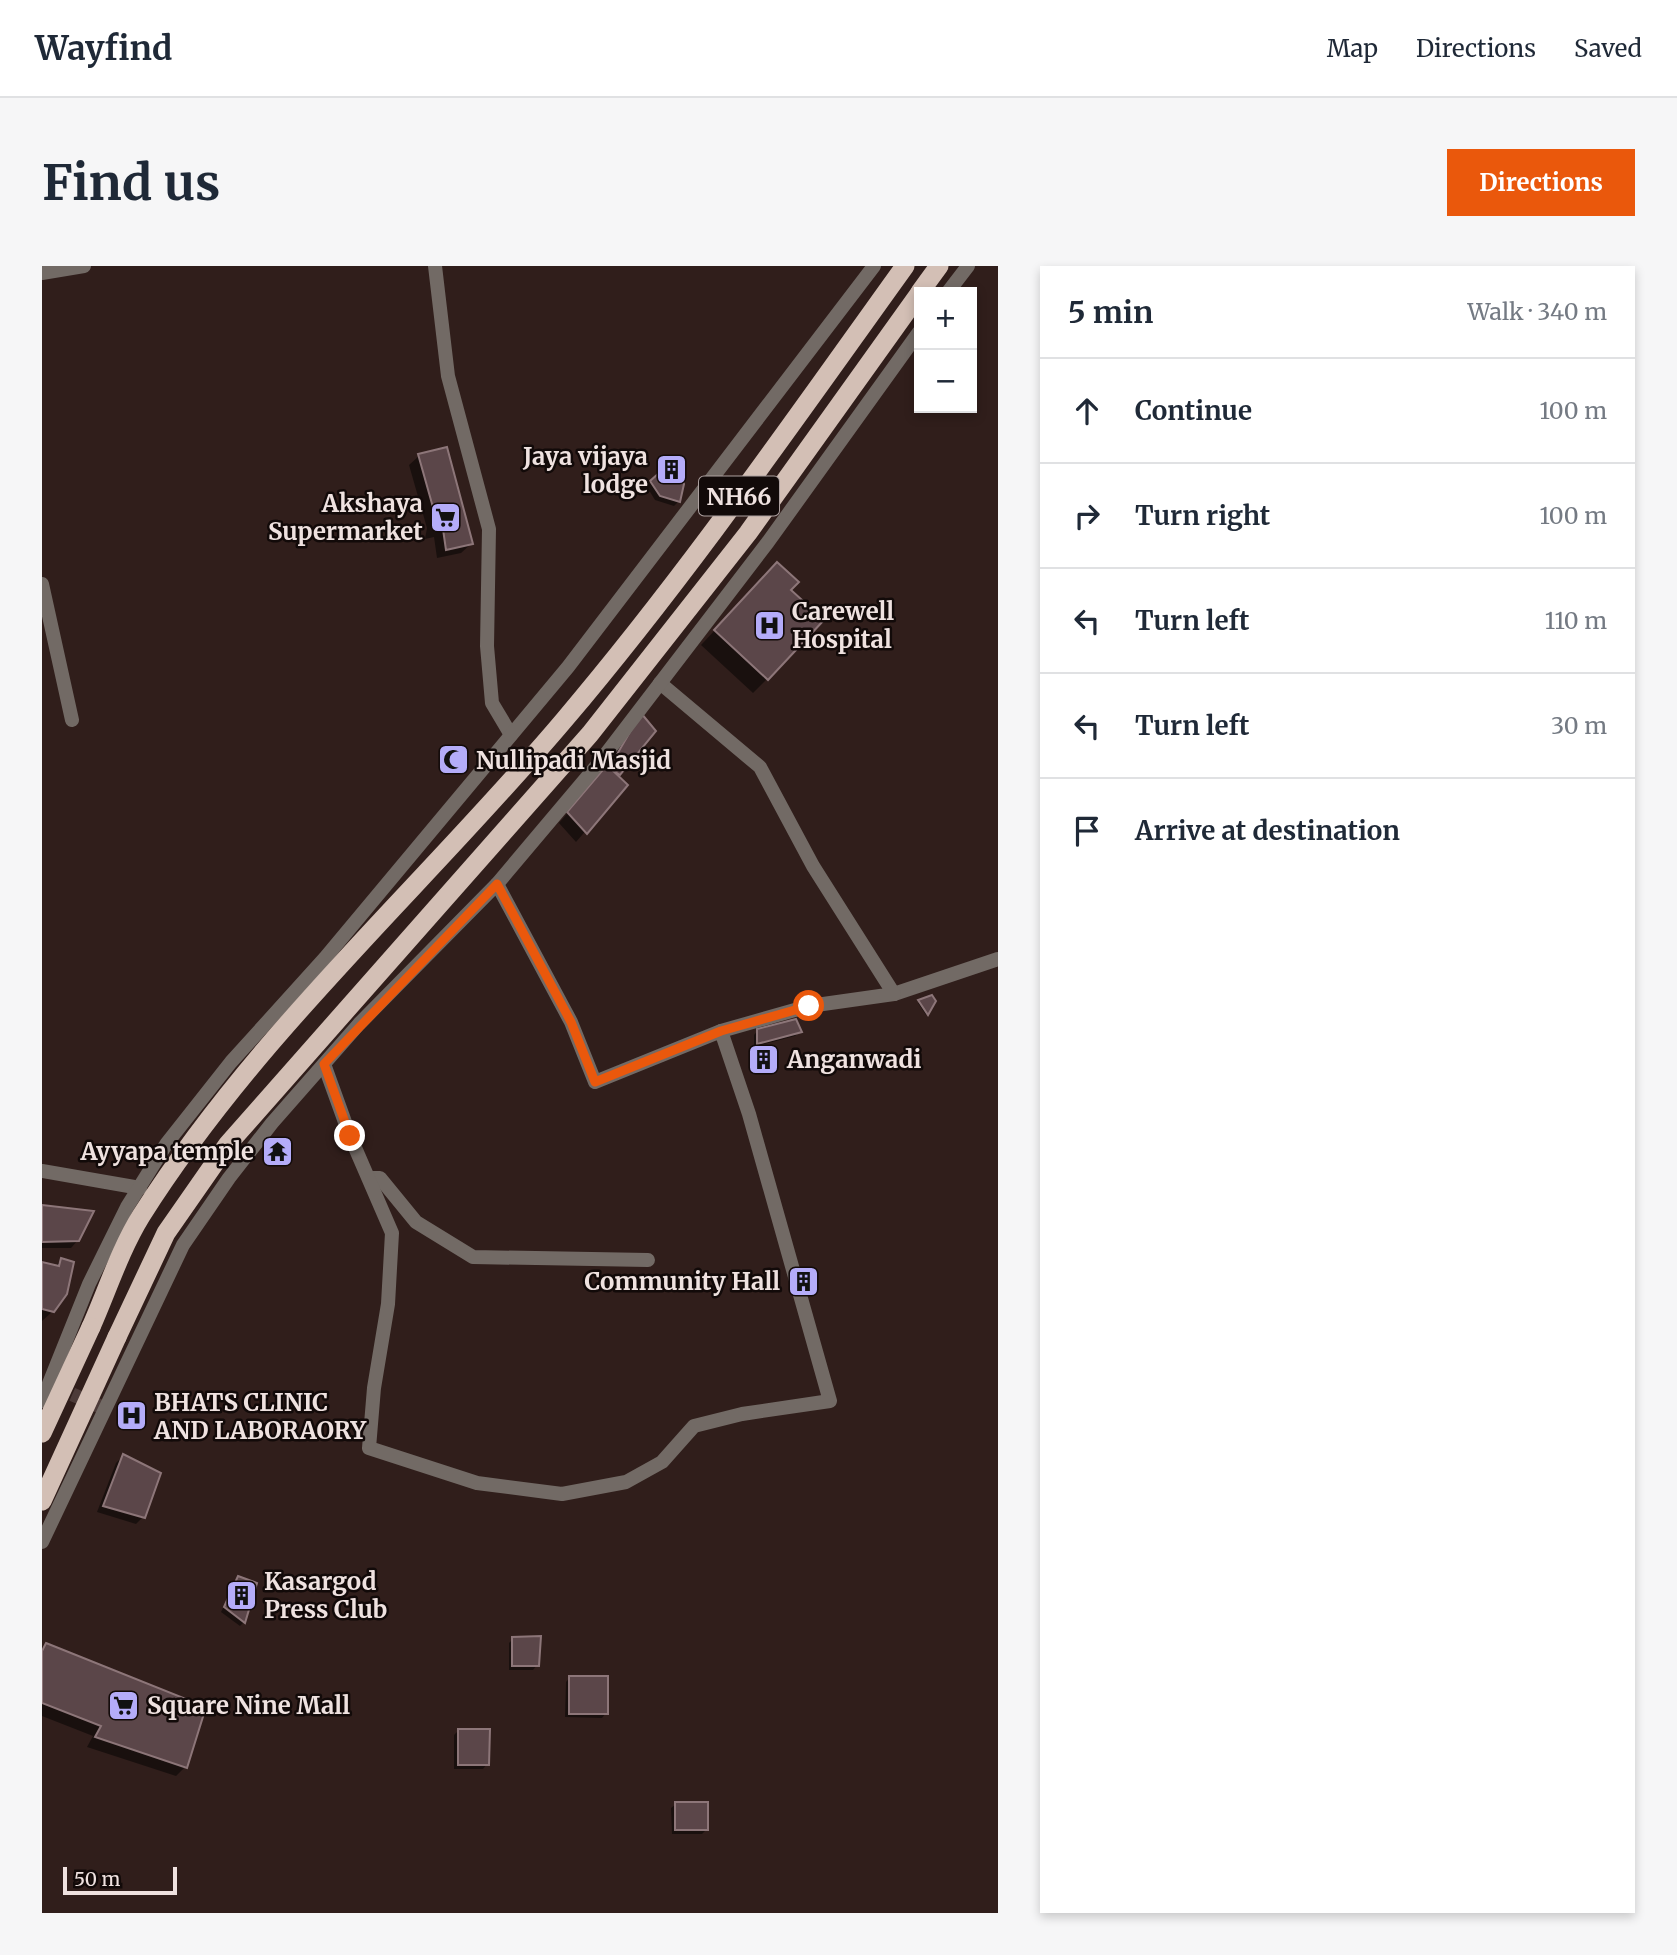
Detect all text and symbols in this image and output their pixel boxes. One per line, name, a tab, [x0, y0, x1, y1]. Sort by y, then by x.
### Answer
text: Wayfind	[35, 28, 172, 69]
text: Map	[1327, 33, 1378, 64]
text: Directions	[1416, 33, 1536, 64]
text: Saved	[1574, 33, 1642, 64]
button: Directions	[1447, 149, 1635, 216]
text: Find us	[42, 152, 220, 213]
map controls	[914, 287, 977, 413]
button: +	[914, 287, 977, 350]
text: 5 min	[1068, 293, 1153, 331]
text: Walk · 340 m	[1467, 297, 1607, 326]
button: −	[914, 350, 977, 413]
icon: ahead	[1068, 392, 1106, 430]
text: Continue	[1135, 394, 1252, 427]
text: 100 m	[1539, 396, 1607, 425]
place label: Jaya vijaya lodge	[522, 441, 648, 500]
building icon: Jaya vijaya lodge	[654, 453, 688, 487]
road number: NH66	[699, 476, 779, 515]
place label: Akshaya Supermarket	[268, 488, 423, 547]
icon: right	[1068, 497, 1106, 535]
text: Turn right	[1135, 499, 1270, 532]
supermarket icon: Akshaya Supermarket	[429, 500, 463, 534]
text: 100 m	[1539, 501, 1607, 530]
place label: Carewell Hospital	[792, 596, 894, 655]
icon: left	[1068, 602, 1106, 640]
text: Turn left	[1135, 604, 1249, 637]
text: 110 m	[1545, 606, 1607, 635]
hospital icon: Carewell Hospital	[752, 608, 786, 642]
icon: left	[1068, 707, 1106, 745]
text: Turn left	[1135, 709, 1249, 742]
text: 30 m	[1551, 711, 1607, 740]
mosque icon: Nullipadi Masjid	[436, 743, 470, 777]
place label: Nullipadi Masjid	[476, 745, 671, 776]
icon: arrive	[1068, 812, 1106, 850]
text: Arrive at destination	[1135, 814, 1400, 847]
route start	[793, 990, 824, 1021]
building icon: Anganwadi	[747, 1042, 781, 1076]
place label: Anganwadi	[786, 1044, 921, 1075]
route end	[334, 1120, 365, 1151]
temple icon: Ayyapa temple	[260, 1134, 294, 1168]
place label: Ayyapa temple	[79, 1136, 254, 1167]
building icon: Community Hall	[786, 1264, 820, 1298]
place label: Community Hall	[585, 1266, 780, 1297]
place label: BHATS CLINIC AND LABORAORY	[153, 1387, 368, 1446]
hospital icon: BHATS CLINIC AND LABORAORY	[114, 1399, 148, 1433]
place label: Kasargod Press Club	[264, 1566, 387, 1625]
building icon: Kasargod Press Club	[224, 1578, 258, 1612]
supermarket icon: Square Nine Mall	[107, 1688, 141, 1722]
place label: Square Nine Mall	[147, 1690, 350, 1721]
scale bar	[63, 1864, 177, 1896]
text: 50 m	[74, 1867, 120, 1891]

